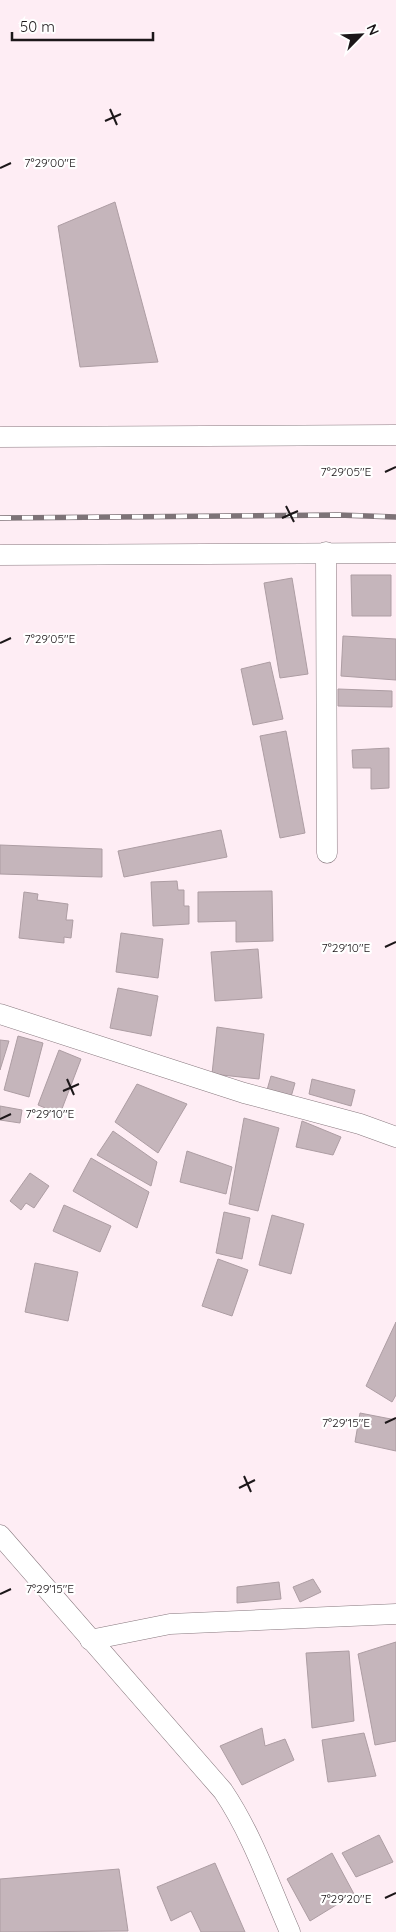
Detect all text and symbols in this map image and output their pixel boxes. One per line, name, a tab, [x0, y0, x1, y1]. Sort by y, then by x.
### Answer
scale bar	[12, 10, 154, 42]
north arrow	[336, 10, 386, 60]
text: 50 m	[20, 17, 55, 36]
text: N	[363, 21, 383, 38]
text: 7°29'00"E	[24, 155, 76, 170]
text: 7°29'05"E	[321, 464, 372, 479]
text: 7°29'05"E	[25, 631, 76, 646]
text: 7°29'10"E	[322, 940, 371, 955]
text: 7°29'10"E	[26, 1106, 75, 1121]
text: 7°29'15"E	[322, 1415, 370, 1430]
text: 7°29'15"E	[26, 1581, 74, 1596]
text: 7°29'20"E	[320, 1891, 372, 1906]

